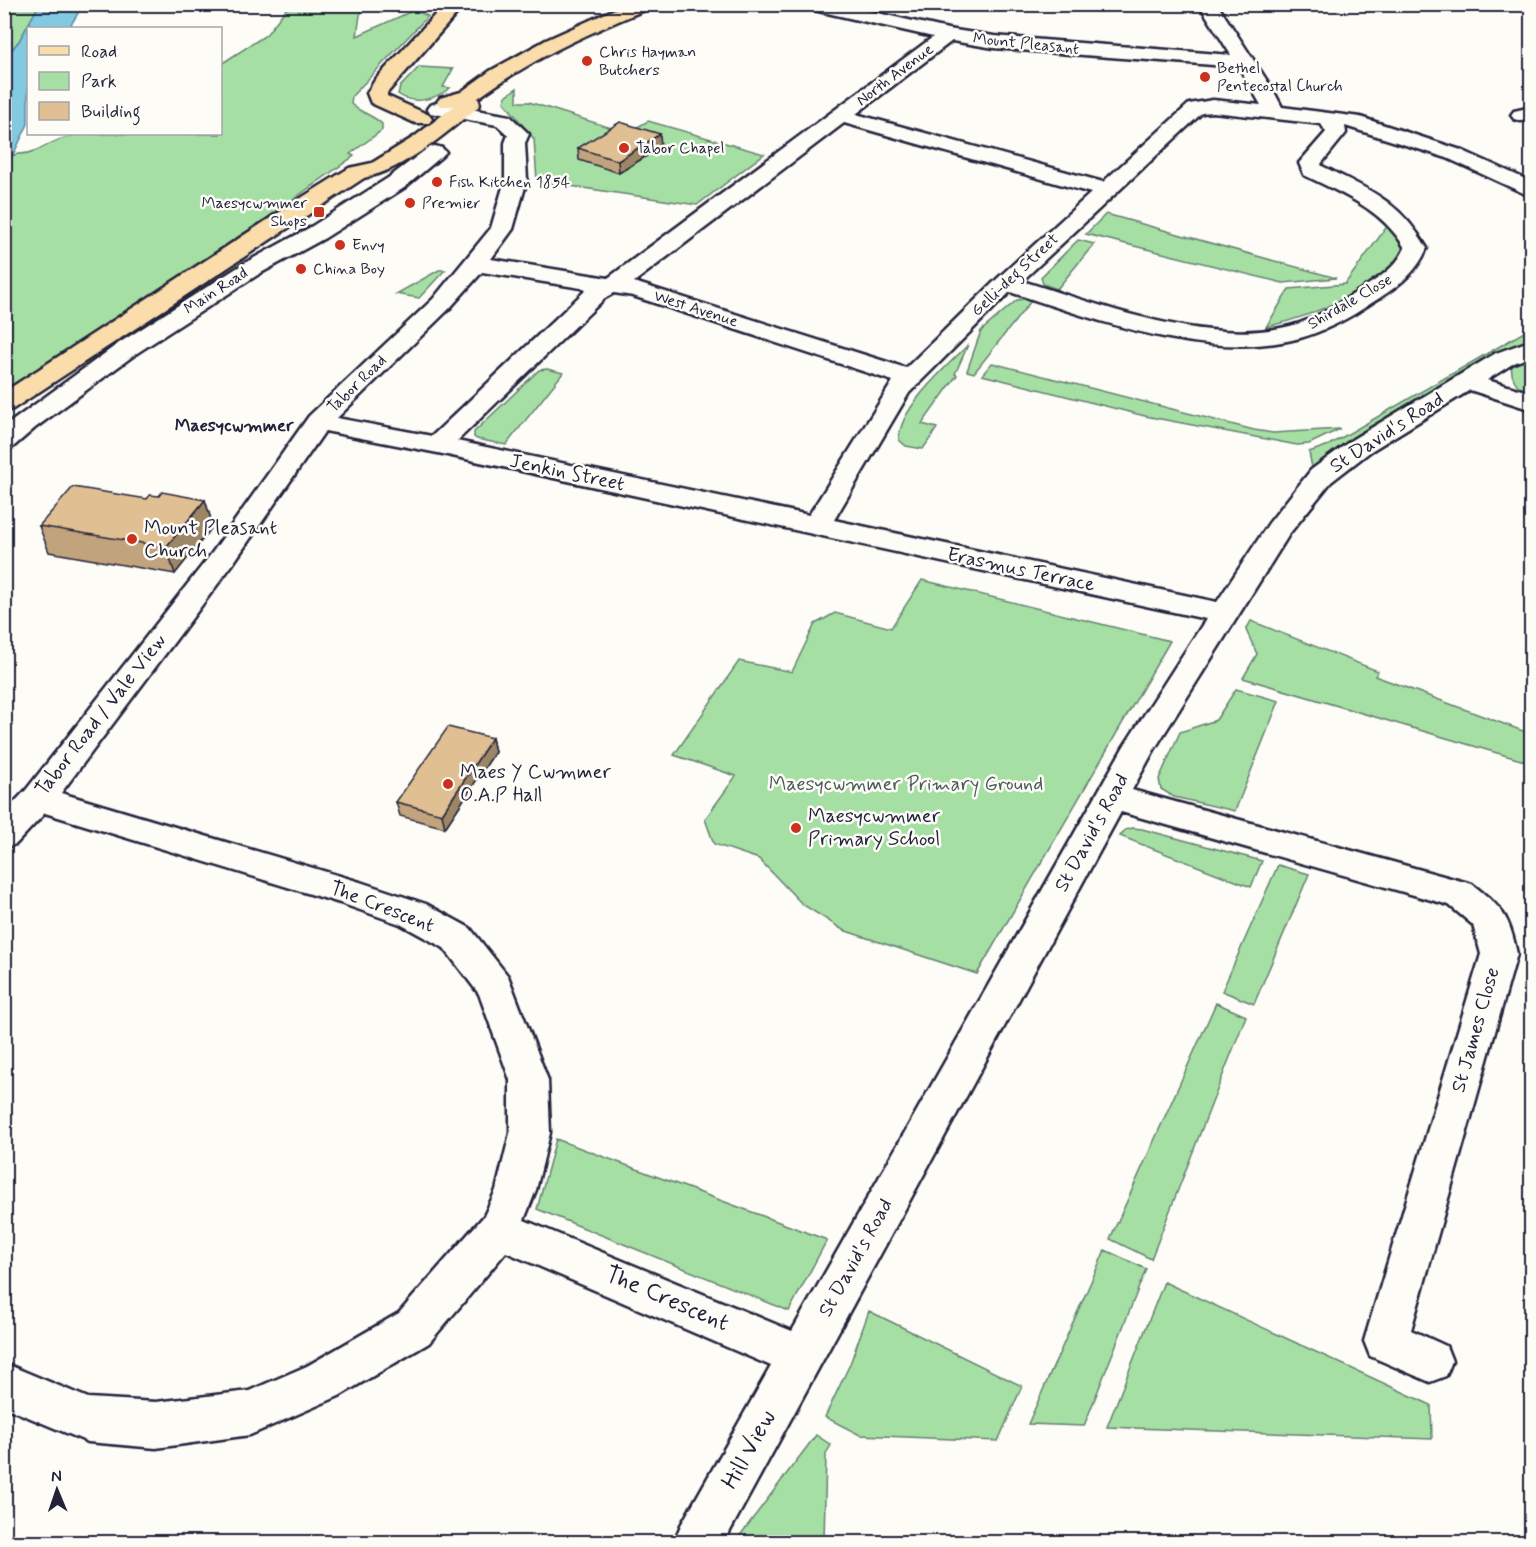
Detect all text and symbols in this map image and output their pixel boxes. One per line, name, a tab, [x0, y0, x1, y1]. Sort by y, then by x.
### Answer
legend	[27, 27, 222, 135]
street label: Mount Pleasant	[972, 28, 1080, 60]
street label: North Avenue	[852, 39, 938, 111]
text: Road	[81, 40, 117, 64]
place label: Chris Hayman Butchers	[599, 42, 696, 81]
marker: Chris Hayman Butchers	[580, 54, 594, 68]
place label: Bethel Pentecostal Church	[1217, 58, 1343, 97]
text: Park	[81, 70, 117, 94]
marker: Bethel Pentecostal Church	[1198, 70, 1212, 84]
text: Building	[81, 100, 141, 126]
place label: Tabor Chapel	[636, 138, 724, 159]
marker: Tabor Chapel	[617, 141, 631, 155]
place label: Fish Kitchen 1854	[449, 172, 570, 193]
marker: Fish Kitchen 1854	[430, 175, 444, 189]
place label: Maesycwmmer Shops	[201, 193, 307, 232]
place label: Premier	[422, 193, 481, 214]
marker: Premier	[403, 196, 417, 210]
marker: Maesycwmmer Shops	[312, 205, 326, 219]
street label: Gelli-deg Street	[967, 229, 1064, 322]
place label: Envy	[352, 235, 385, 256]
marker: Envy	[333, 238, 347, 252]
place label: China Boy	[313, 259, 385, 280]
marker: China Boy	[294, 262, 308, 276]
street label: Main Road	[180, 263, 252, 319]
street label: Shirdale Close	[1304, 269, 1396, 335]
street label: West Avenue	[651, 286, 741, 333]
street label: Tabor Road	[323, 350, 391, 418]
street label: St David's Road	[1325, 386, 1449, 480]
district label: Maesycwmmer	[175, 414, 294, 438]
street label: Jenkin Street	[507, 448, 627, 498]
place label: Mount Pleasant Church	[144, 515, 277, 565]
marker: Mount Pleasant Church	[125, 532, 139, 546]
street label: Erasmus Terrace	[944, 541, 1098, 599]
street label: Tabor Road / Vale View	[29, 628, 173, 802]
place label: Maes Y Cwmmer O.A.P Hall	[460, 759, 611, 809]
street label: St David's Road	[1048, 769, 1136, 897]
park label: Maesycwmmer Primary Ground	[769, 771, 1043, 798]
marker: Maes Y Cwmmer O.A.P Hall	[441, 777, 455, 791]
place label: Maesycwmmer Primary School	[808, 803, 941, 853]
marker: Maesycwmmer Primary School	[789, 821, 803, 835]
street label: The Crescent	[326, 875, 438, 939]
street label: St James Close	[1445, 964, 1507, 1096]
street label: St David's Road	[812, 1194, 900, 1322]
street label: The Crescent	[600, 1259, 734, 1339]
street label: Hill View	[715, 1405, 783, 1495]
north arrow	[27, 1460, 87, 1520]
text: N	[51, 1466, 62, 1487]

